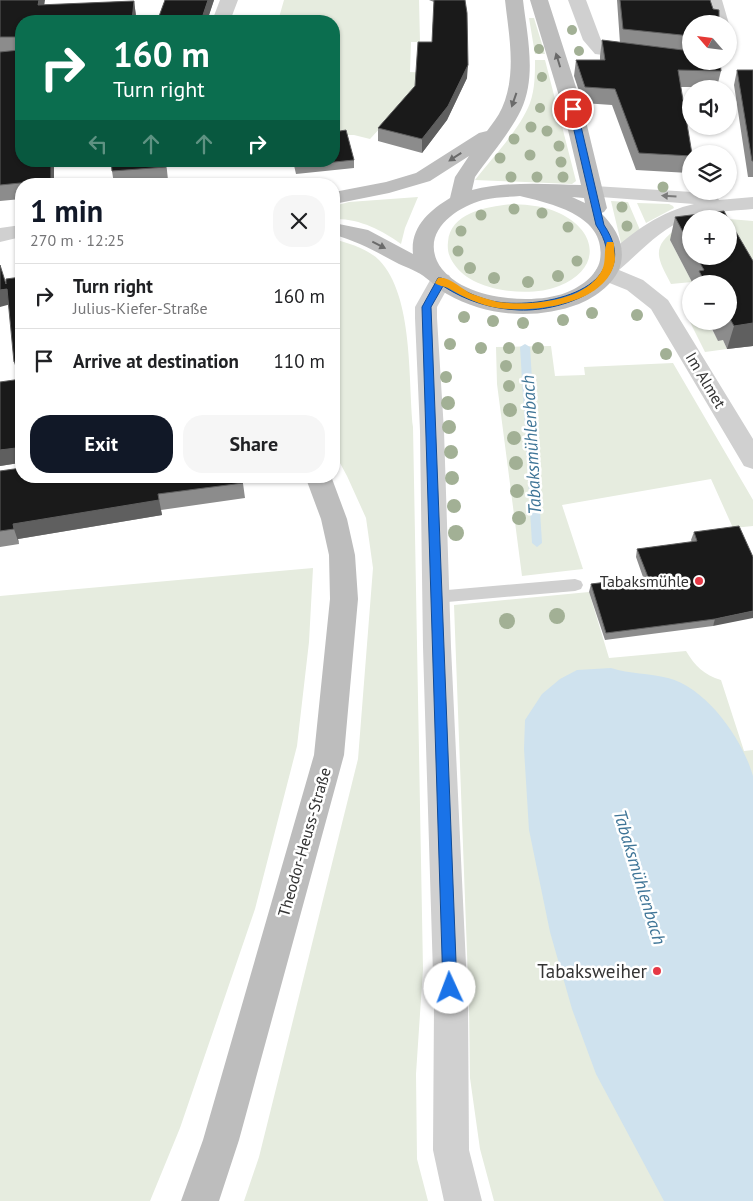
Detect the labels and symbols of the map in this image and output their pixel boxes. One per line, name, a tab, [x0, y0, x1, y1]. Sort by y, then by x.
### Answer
north arrow	[682, 15, 738, 70]
one-way arrow	[554, 53, 562, 68]
pin	[552, 88, 594, 130]
one-way arrow	[510, 93, 518, 108]
one-way arrow	[449, 153, 462, 162]
one-way arrow	[661, 192, 677, 200]
one-way arrow	[372, 241, 386, 249]
street label: Im Almet	[681, 348, 731, 412]
water label: Tabaksmühlenbach	[516, 374, 546, 516]
place label: Tabaksmühle	[600, 571, 689, 591]
marker: Tabaksmühle	[693, 575, 705, 587]
street label: Theodor-Heuss-Straße	[273, 765, 335, 919]
water label: Tabaksmühlenbach	[609, 807, 671, 947]
place label: Tabaksweiher	[537, 959, 648, 983]
position arrow	[423, 961, 475, 1013]
marker: Tabaksweiher	[651, 965, 663, 977]

